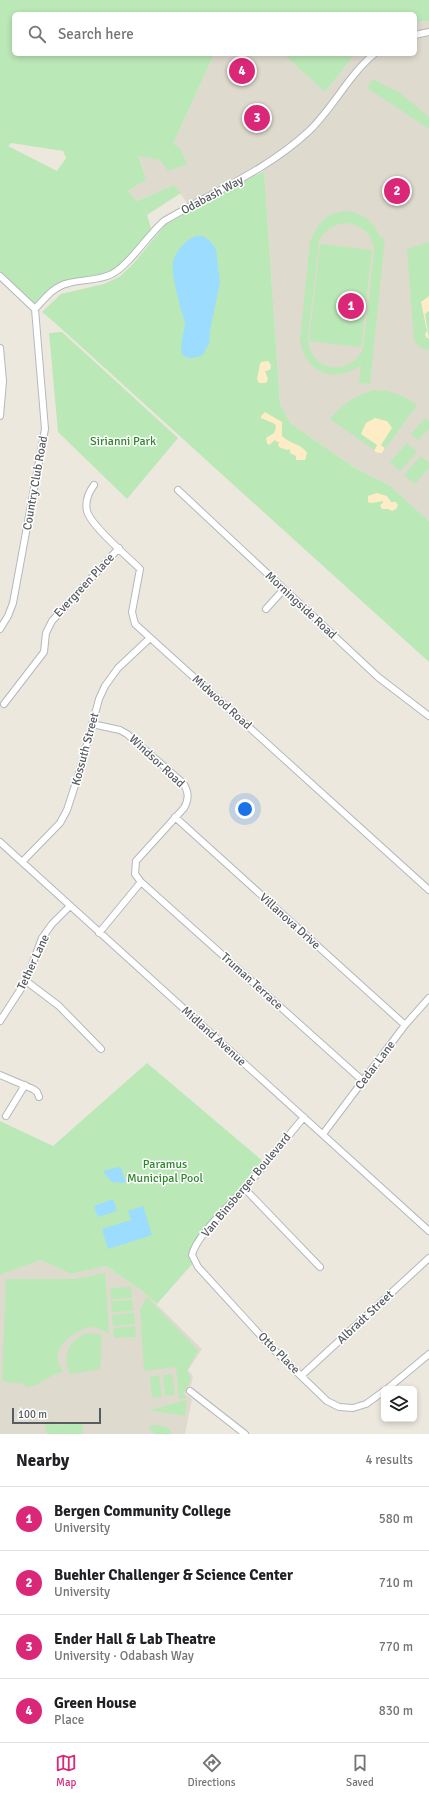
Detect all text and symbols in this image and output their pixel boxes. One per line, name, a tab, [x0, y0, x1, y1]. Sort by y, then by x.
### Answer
search box	[12, 12, 417, 56]
icon: search	[26, 23, 48, 45]
text: Search here	[58, 25, 134, 43]
pin: 4	[229, 56, 255, 86]
pin: 3	[244, 103, 270, 133]
street label: Odabash Way	[178, 173, 246, 218]
pin: 2	[384, 176, 410, 206]
pin: 1	[338, 291, 364, 321]
park label: Sirianni Park	[90, 434, 156, 449]
street label: Country Club Road	[20, 435, 51, 531]
street label: Evergreen Place	[51, 550, 118, 620]
street label: Morningside Road	[262, 568, 340, 642]
street label: Midwood Road	[189, 672, 255, 733]
street label: Kossuth Street	[69, 711, 102, 787]
street label: Windsor Road	[126, 732, 188, 791]
your location	[235, 799, 255, 819]
street label: Villanova Drive	[256, 890, 323, 953]
street label: Tether Lane	[14, 932, 53, 992]
street label: Truman Terrace	[218, 950, 286, 1013]
street label: Midland Avenue	[178, 1003, 249, 1069]
street label: Cedar Lane	[352, 1038, 399, 1093]
street label: Van Binsberger Boulevard	[198, 1130, 294, 1241]
park label: Paramus Municipal Pool	[127, 1157, 204, 1186]
street label: Albradt Street	[334, 1287, 397, 1347]
street label: Otto Place	[255, 1329, 303, 1377]
map controls	[381, 1386, 417, 1422]
button: layers	[381, 1386, 417, 1422]
scale bar	[12, 1406, 101, 1425]
text: 100 m	[18, 1408, 47, 1421]
text: Nearby	[16, 1450, 69, 1471]
text: 4 results	[365, 1452, 413, 1468]
text: Bergen Community College	[54, 1502, 231, 1520]
text: 1	[25, 1511, 33, 1527]
text: 580 m	[379, 1511, 413, 1527]
text: University	[54, 1520, 110, 1536]
text: Buehler Challenger & Science Center	[54, 1566, 293, 1584]
text: 2	[25, 1575, 33, 1591]
text: 710 m	[379, 1575, 413, 1591]
text: University	[54, 1584, 110, 1600]
text: Ender Hall & Lab Theatre	[54, 1630, 216, 1648]
text: 3	[25, 1639, 33, 1655]
text: 770 m	[379, 1639, 413, 1655]
text: University · Odabash Way	[54, 1648, 194, 1664]
text: Green House	[54, 1694, 136, 1712]
text: 4	[25, 1703, 33, 1719]
text: 830 m	[379, 1703, 413, 1719]
text: Place	[54, 1712, 84, 1728]
tab: Map	[55, 1752, 77, 1789]
tab: Directions	[188, 1752, 236, 1789]
tab: Saved	[346, 1752, 374, 1789]

